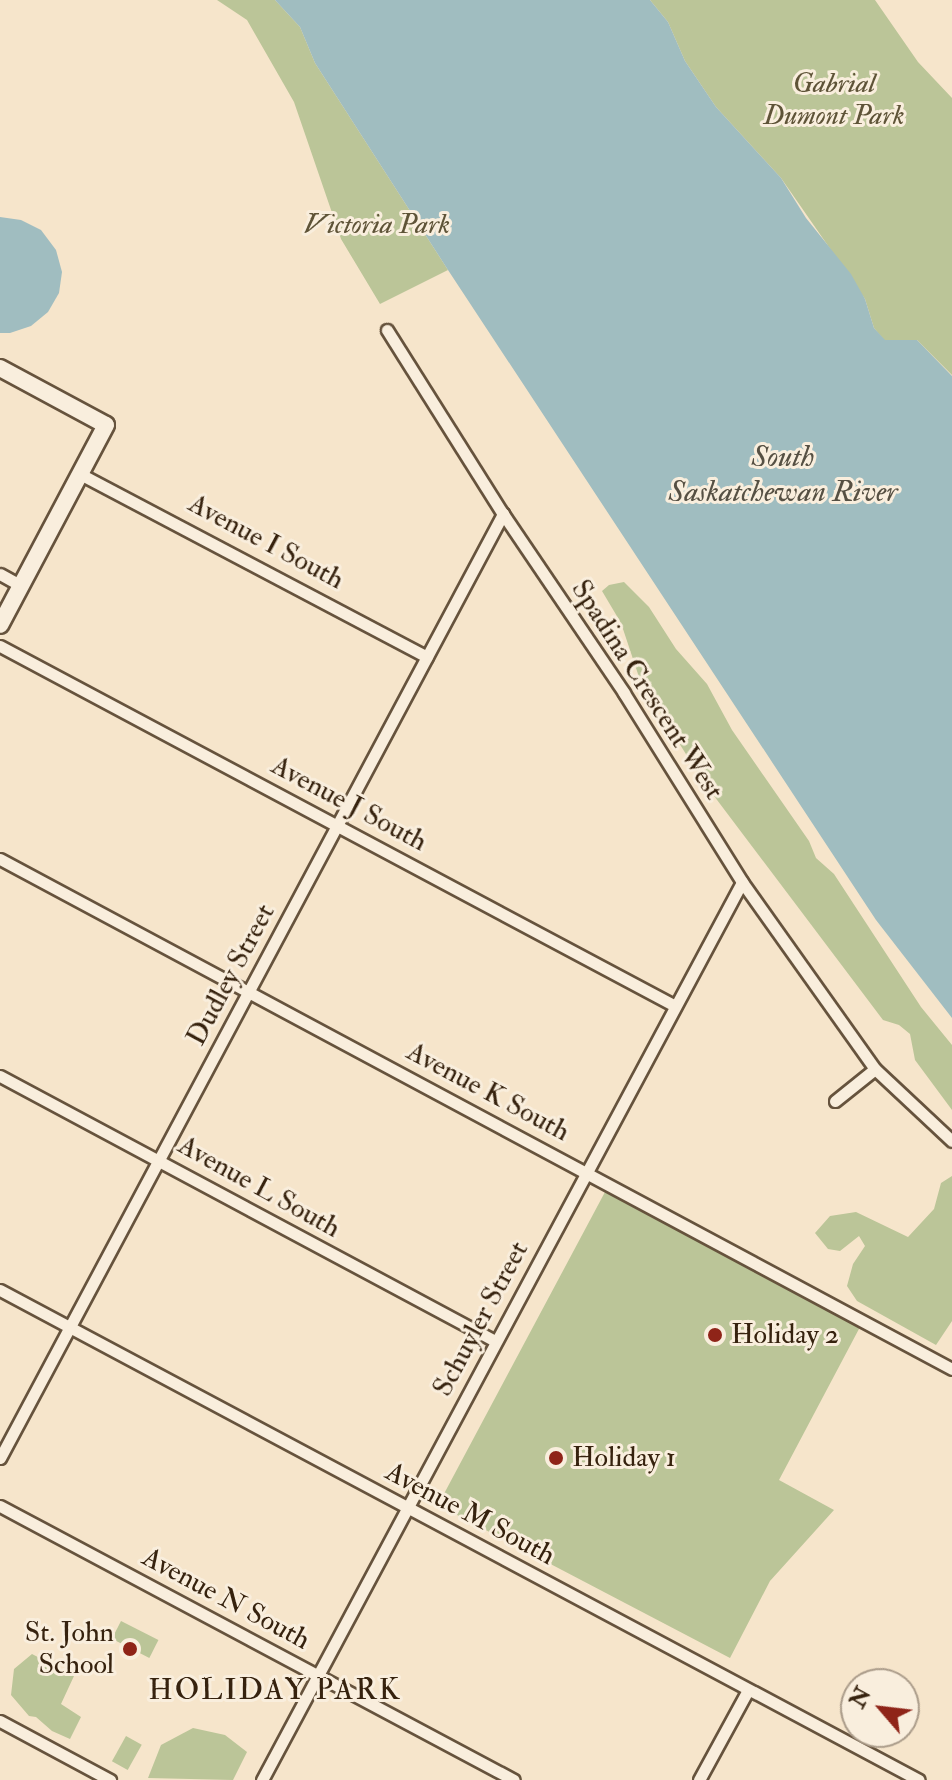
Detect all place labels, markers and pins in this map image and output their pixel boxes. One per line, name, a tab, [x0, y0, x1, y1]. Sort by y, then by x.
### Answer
place label: Holiday 2	[731, 1318, 839, 1352]
marker: Holiday 2	[706, 1326, 724, 1344]
place label: Holiday 1	[572, 1441, 676, 1475]
marker: Holiday 1	[547, 1449, 565, 1467]
place label: St. John School	[25, 1616, 114, 1682]
marker: St. John School	[121, 1640, 139, 1658]

